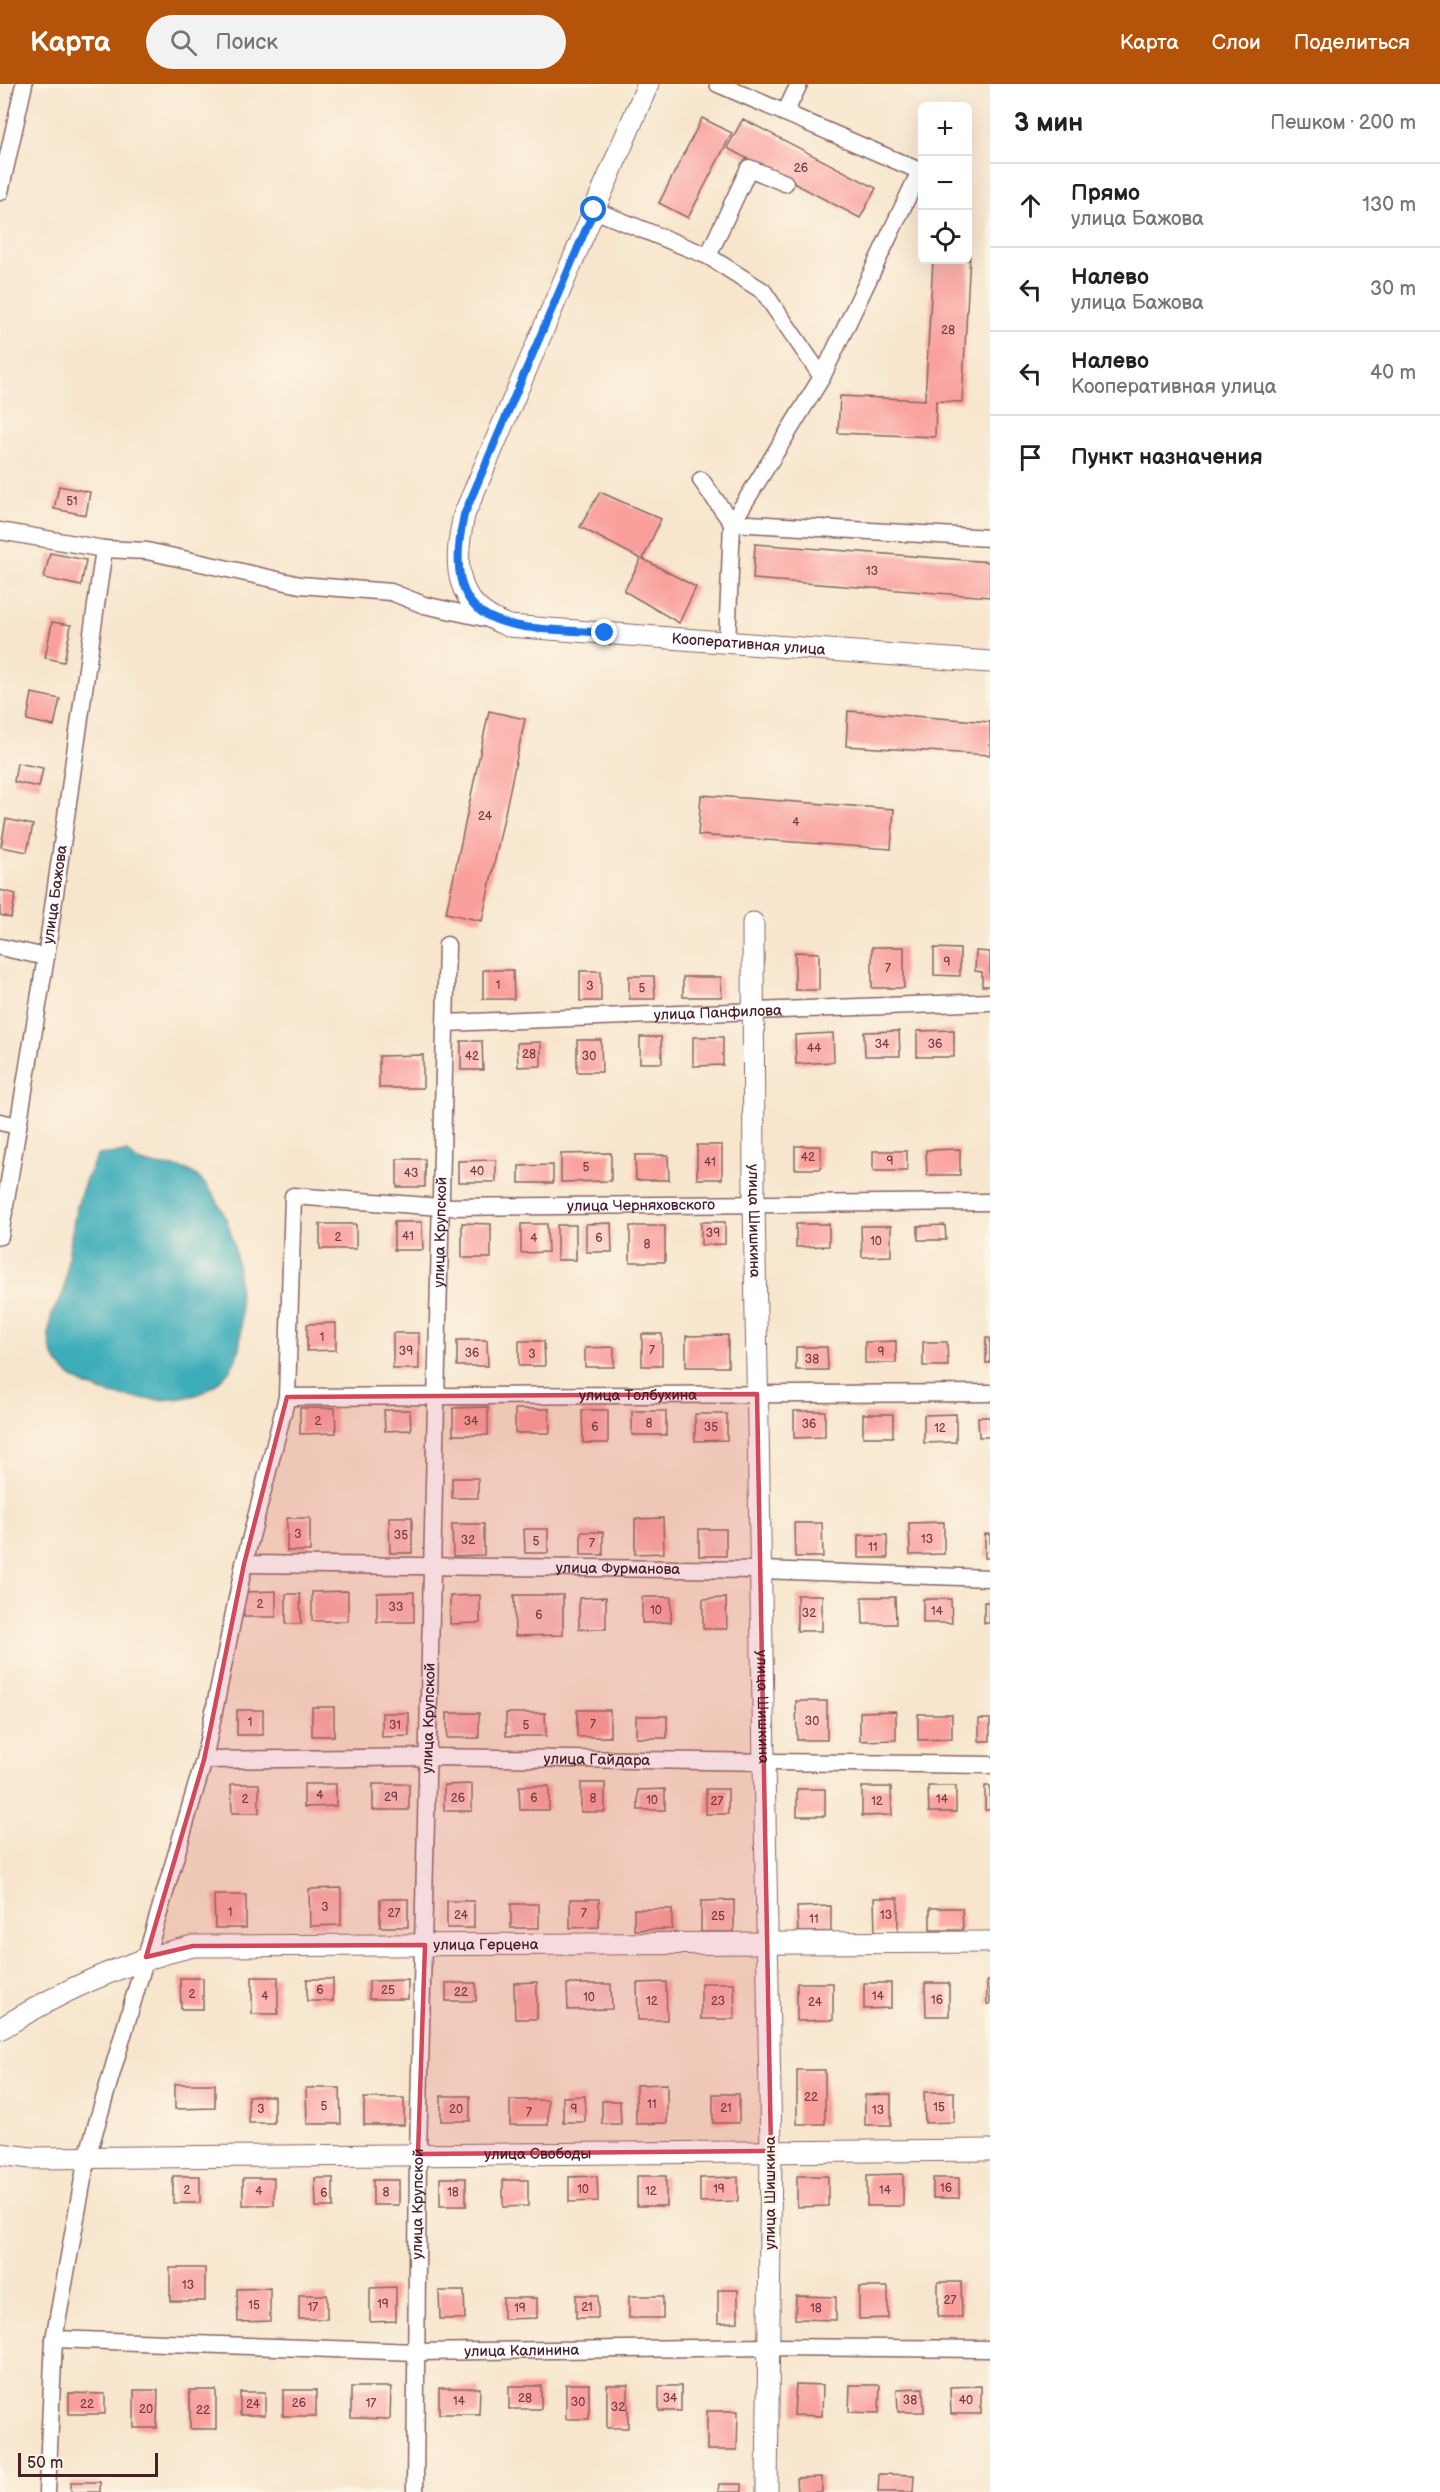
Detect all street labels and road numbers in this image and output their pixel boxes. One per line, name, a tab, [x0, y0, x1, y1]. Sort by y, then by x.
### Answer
street label: Кооперативная улица	[671, 629, 826, 660]
street label: улица Бажова	[39, 844, 72, 945]
street label: улица Панфилова	[653, 1001, 782, 1025]
street label: улица Шишкина	[744, 1164, 764, 1278]
street label: улица Крупской	[430, 1177, 451, 1288]
street label: улица Черняховского	[567, 1196, 715, 1216]
street label: улица Толбухина	[579, 1386, 697, 1405]
street label: улица Фурманова	[556, 1559, 680, 1579]
street label: улица Шишкина	[752, 1650, 773, 1764]
street label: улица Крупской	[418, 1662, 440, 1774]
street label: улица Гайдара	[543, 1750, 651, 1770]
street label: улица Герцена	[433, 1935, 539, 1955]
street label: улица Шишкина	[761, 2136, 780, 2250]
street label: улица Свободы	[484, 2144, 591, 2164]
street label: улица Крупской	[408, 2148, 428, 2260]
street label: улица Калинина	[464, 2341, 580, 2361]

